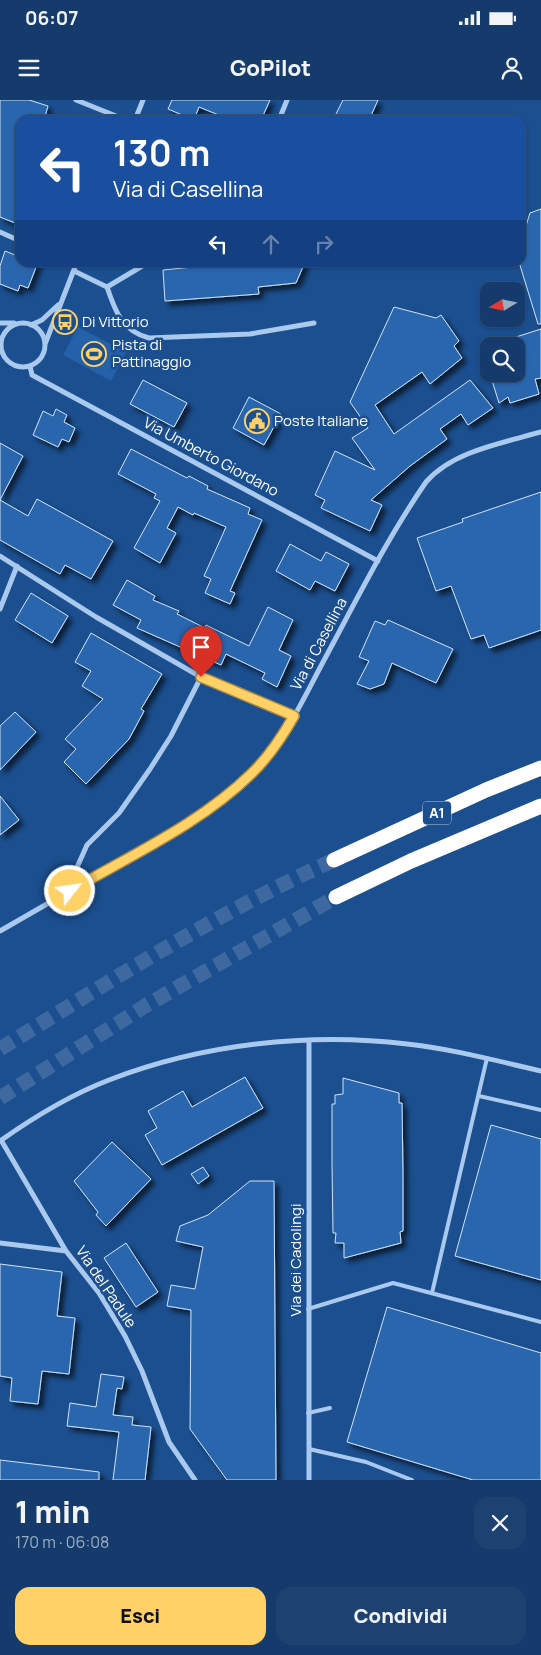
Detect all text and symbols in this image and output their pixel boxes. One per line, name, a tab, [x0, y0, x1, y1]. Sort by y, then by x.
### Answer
text: 06:07	[25, 5, 78, 31]
text: GoPilot	[230, 53, 311, 83]
icon: menu	[15, 54, 43, 82]
icon: person	[498, 54, 526, 82]
text: 130 m	[113, 129, 210, 177]
icon: left	[30, 135, 95, 200]
text: Via di Casellina	[113, 174, 263, 204]
icon: left	[204, 230, 232, 258]
icon: ahead	[257, 230, 285, 258]
icon: right	[310, 230, 338, 258]
north arrow	[480, 282, 525, 328]
map controls	[480, 282, 525, 382]
bus stop icon: Di Vittorio	[52, 309, 78, 335]
place label: Di Vittorio	[82, 311, 149, 332]
place label: Pista di Pattinaggio	[112, 334, 191, 372]
button: search	[480, 337, 525, 382]
sports icon: Pista di Pattinaggio	[81, 341, 107, 367]
public building icon: Poste Italiane	[244, 408, 270, 434]
place label: Poste Italiane	[274, 410, 368, 431]
street label: Via Umberto Giordano	[140, 412, 283, 501]
street label: Via di Casellina	[285, 594, 352, 694]
pin	[180, 626, 222, 677]
icon: arrive	[187, 633, 215, 661]
road number: A1	[423, 801, 451, 824]
position arrow	[43, 864, 95, 916]
street label: Via dei Cadolingi	[285, 1204, 306, 1316]
street label: Via del Padule	[71, 1242, 142, 1332]
text: 1 min	[15, 1491, 90, 1532]
button: close	[474, 1497, 526, 1549]
text: 170 m · 06:08	[15, 1531, 109, 1553]
button: Esci	[15, 1587, 266, 1645]
button: Condividi	[276, 1587, 526, 1645]

